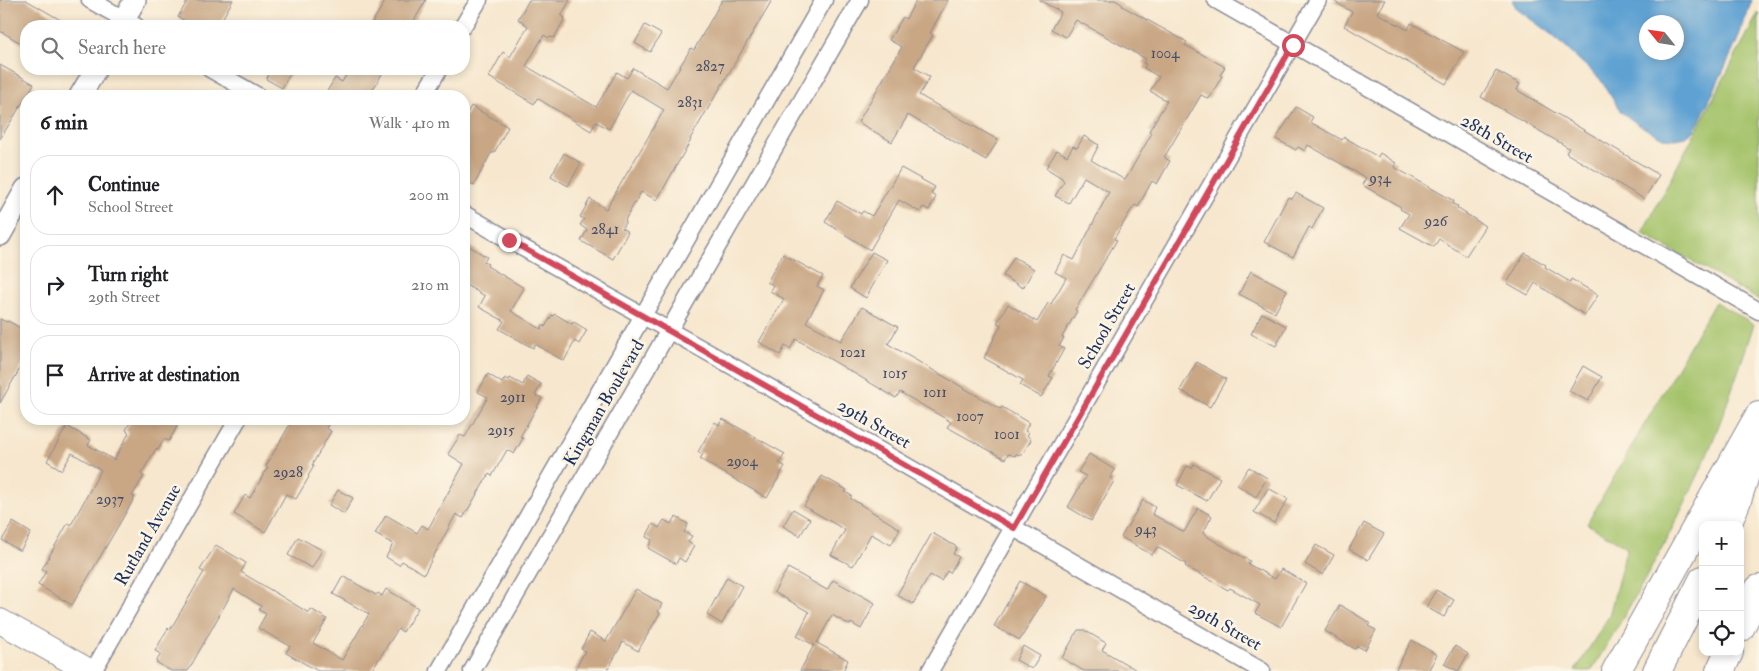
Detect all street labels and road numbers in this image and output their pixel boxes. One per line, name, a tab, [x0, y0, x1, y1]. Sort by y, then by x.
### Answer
street label: 28th Street	[1457, 109, 1538, 169]
street label: School Street	[1073, 279, 1141, 373]
street label: Kingman Boulevard	[558, 336, 650, 470]
street label: 29th Street	[833, 394, 915, 454]
street label: Rutland Avenue	[110, 480, 187, 590]
street label: 29th Street	[1184, 596, 1266, 656]

